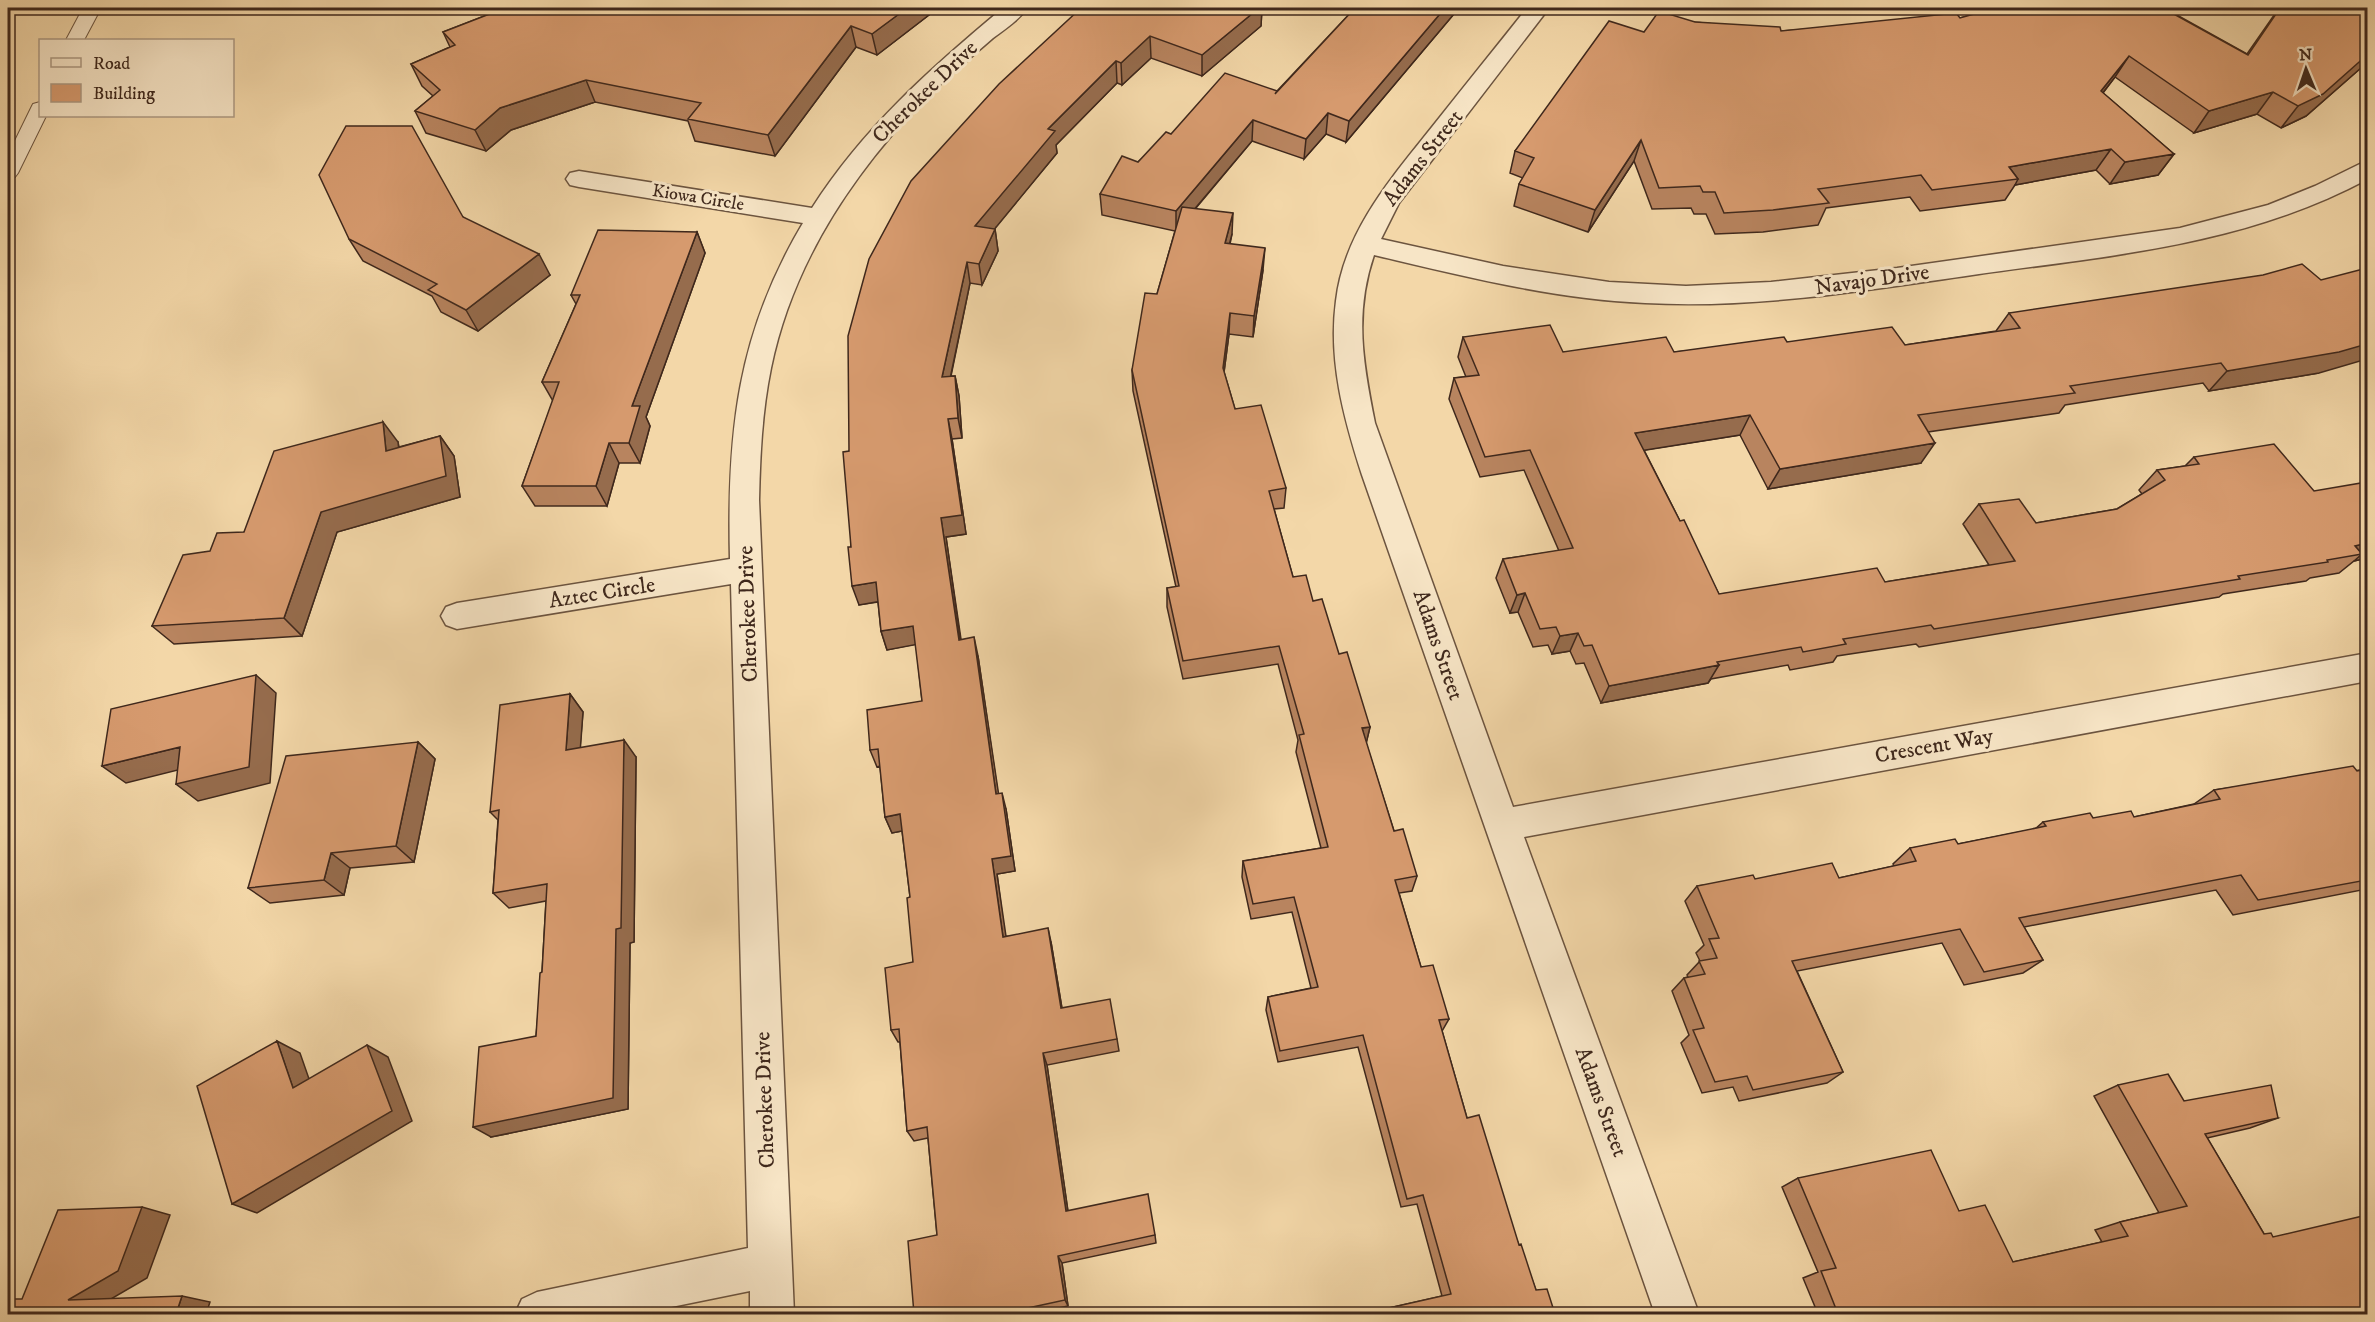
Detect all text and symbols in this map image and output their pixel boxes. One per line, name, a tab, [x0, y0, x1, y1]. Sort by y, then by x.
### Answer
street label: Cherokee Drive	[866, 35, 984, 149]
legend	[39, 39, 234, 117]
north arrow	[2276, 39, 2336, 99]
text: N	[2299, 45, 2312, 65]
text: Road	[93, 53, 130, 75]
text: Building	[93, 83, 155, 105]
street label: Adams Street	[1377, 104, 1469, 212]
street label: Kiowa Circle	[650, 180, 746, 216]
street label: Navajo Drive	[1813, 259, 1931, 301]
street label: Cherokee Drive	[732, 545, 764, 683]
street label: Aztec Circle	[547, 571, 657, 615]
street label: Adams Street	[1407, 586, 1469, 704]
street label: Crescent Way	[1873, 722, 1996, 770]
street label: Cherokee Drive	[749, 1031, 781, 1169]
street label: Adams Street	[1569, 1043, 1633, 1161]

